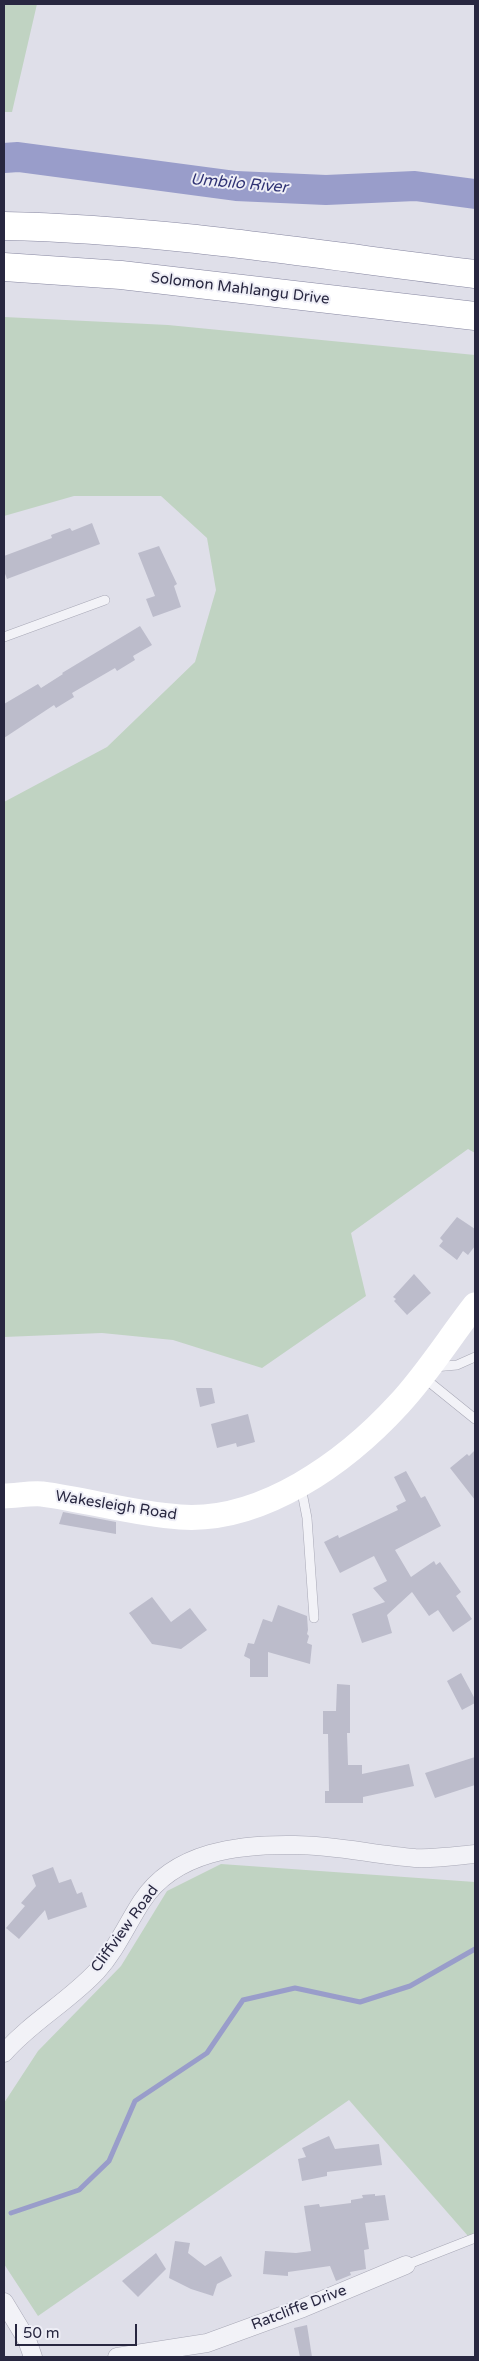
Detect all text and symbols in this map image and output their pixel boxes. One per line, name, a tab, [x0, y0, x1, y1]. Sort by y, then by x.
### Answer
water label: Umbilo River	[190, 170, 288, 198]
street label: Solomon Mahlangu Drive	[150, 269, 330, 309]
street label: Wakesleigh Road	[54, 1487, 178, 1525]
street label: Cliffview Road	[87, 1882, 163, 1976]
street label: Ratcliffe Drive	[249, 2282, 349, 2334]
scale bar	[18, 2314, 140, 2346]
text: 50 m	[23, 2324, 60, 2342]

